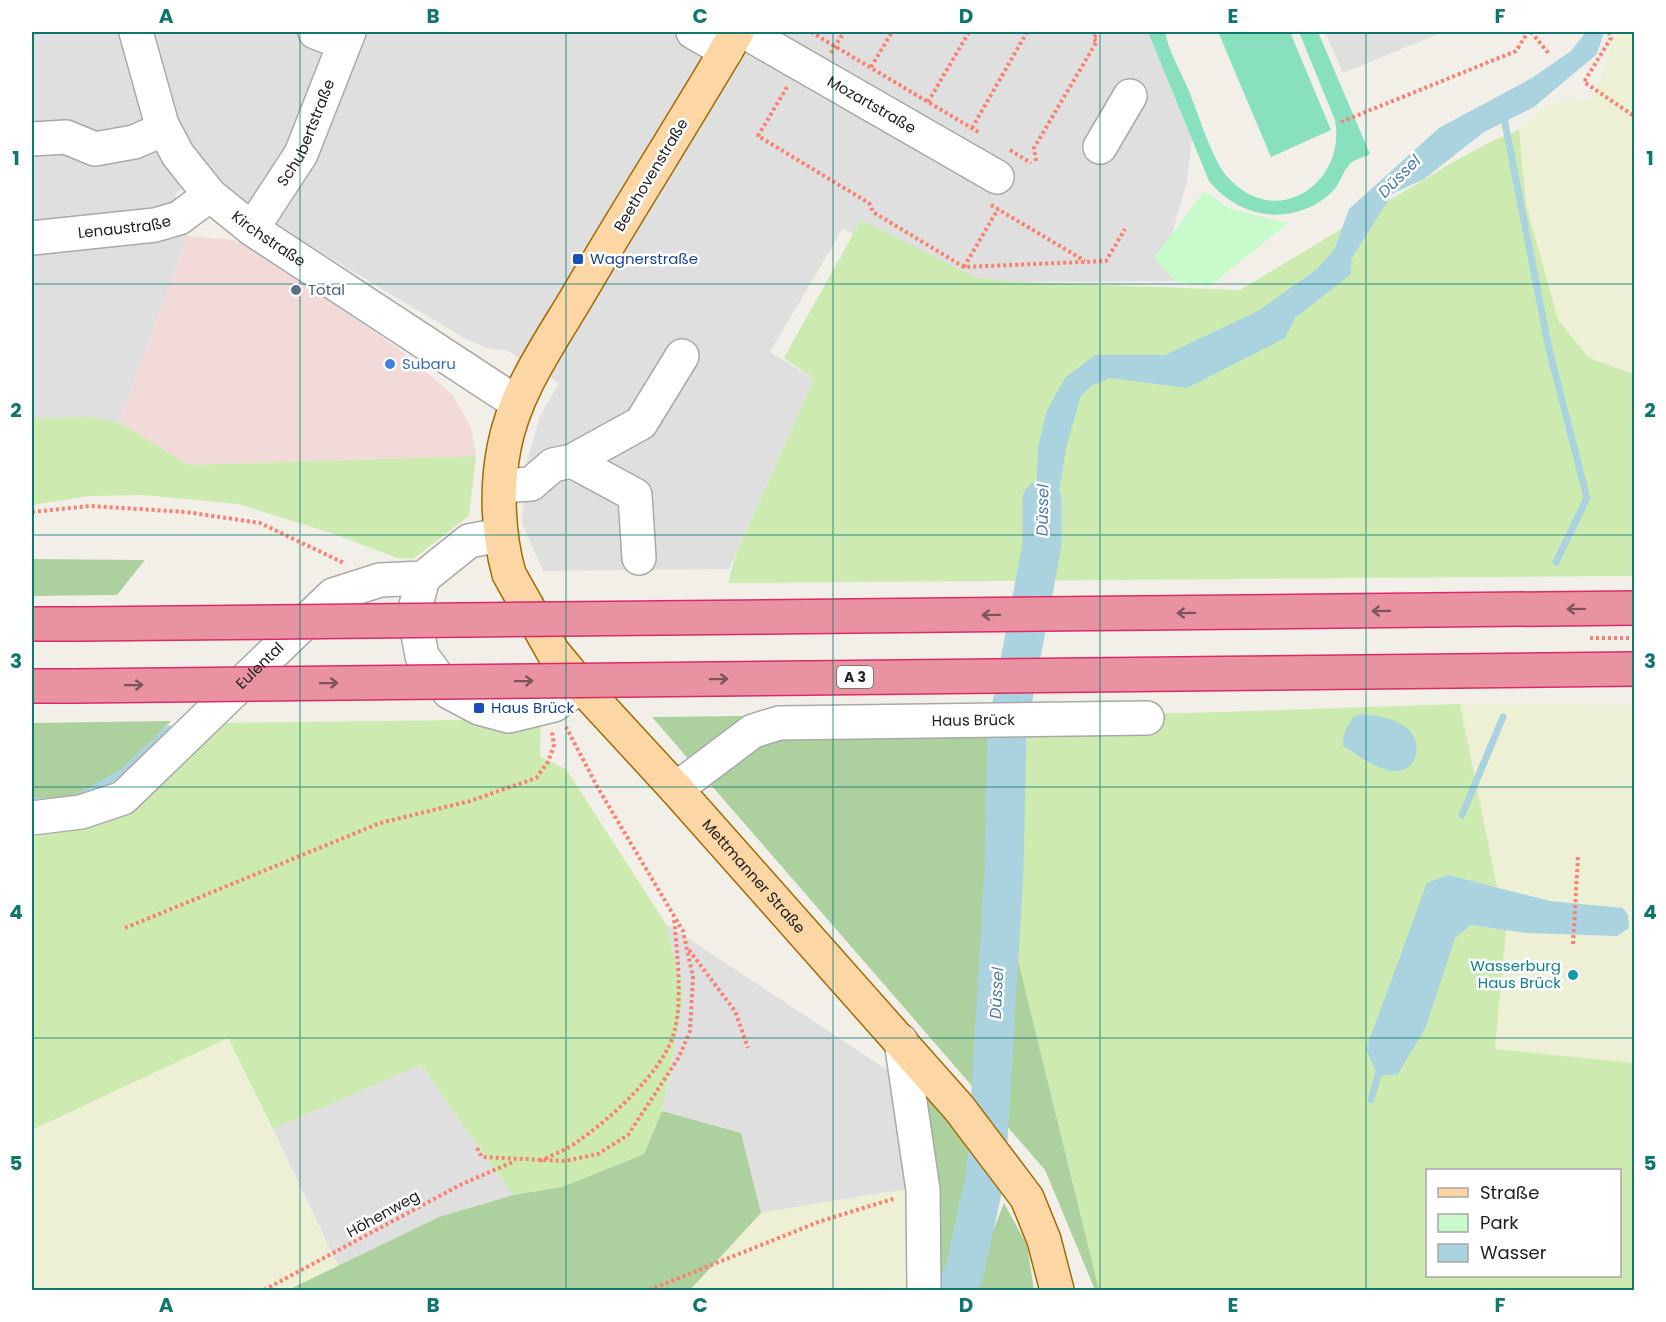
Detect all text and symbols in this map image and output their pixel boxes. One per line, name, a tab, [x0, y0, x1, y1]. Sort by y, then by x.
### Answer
text: A	[159, 2, 174, 30]
text: B	[426, 2, 440, 30]
text: C	[692, 2, 708, 30]
text: D	[959, 2, 973, 30]
text: E	[1228, 2, 1238, 30]
text: F	[1495, 2, 1506, 30]
street label: Mozartstraße	[824, 71, 920, 138]
street label: Schubertstraße	[272, 76, 339, 190]
street label: Beethovenstraße	[609, 114, 693, 235]
text: 1	[12, 144, 20, 172]
text: 1	[1646, 144, 1654, 172]
water label: Düssel	[1373, 150, 1426, 203]
street label: Kirchstraße	[227, 206, 310, 271]
street label: Lenaustraße	[77, 210, 173, 243]
place label: Wagnerstraße	[590, 248, 698, 269]
marker: Wagnerstraße	[571, 252, 585, 266]
place label: Total	[308, 279, 345, 300]
marker: Total	[289, 283, 303, 297]
place label: Subaru	[402, 353, 456, 374]
marker: Subaru	[383, 357, 397, 371]
text: 2	[10, 396, 22, 424]
text: 2	[1644, 396, 1656, 424]
water label: Düssel	[1031, 484, 1054, 536]
one-way arrow	[1567, 603, 1587, 615]
one-way arrow	[1372, 605, 1392, 617]
one-way arrow	[1177, 607, 1197, 618]
one-way arrow	[982, 609, 1002, 620]
street label: Eulental	[231, 637, 288, 693]
text: 3	[10, 647, 22, 675]
text: 3	[1644, 647, 1656, 675]
road number: A 3	[837, 666, 873, 688]
one-way arrow	[708, 673, 728, 685]
one-way arrow	[513, 675, 533, 687]
one-way arrow	[318, 677, 338, 689]
one-way arrow	[123, 680, 143, 691]
place label: Haus Brück	[491, 697, 574, 718]
marker: Haus Brück	[472, 701, 486, 715]
street label: Haus Brück	[932, 709, 1015, 731]
street label: Mettmanner Straße	[697, 814, 810, 938]
text: 4	[9, 898, 23, 926]
text: 4	[1643, 898, 1657, 926]
place label: Wasserburg Haus Brück	[1470, 955, 1561, 993]
water label: Düssel	[984, 966, 1009, 1020]
marker: Wasserburg Haus Brück	[1566, 968, 1580, 982]
text: 5	[10, 1149, 23, 1177]
text: 5	[1644, 1149, 1657, 1177]
legend	[1426, 1169, 1621, 1277]
text: Straße	[1480, 1180, 1539, 1205]
street label: Höhenweg	[343, 1185, 423, 1242]
text: Park	[1480, 1210, 1519, 1235]
text: Wasser	[1480, 1240, 1547, 1265]
text: A	[159, 1291, 174, 1319]
text: B	[426, 1291, 440, 1319]
text: C	[692, 1291, 708, 1319]
text: D	[959, 1291, 973, 1319]
text: E	[1228, 1291, 1238, 1319]
text: F	[1495, 1291, 1506, 1319]

